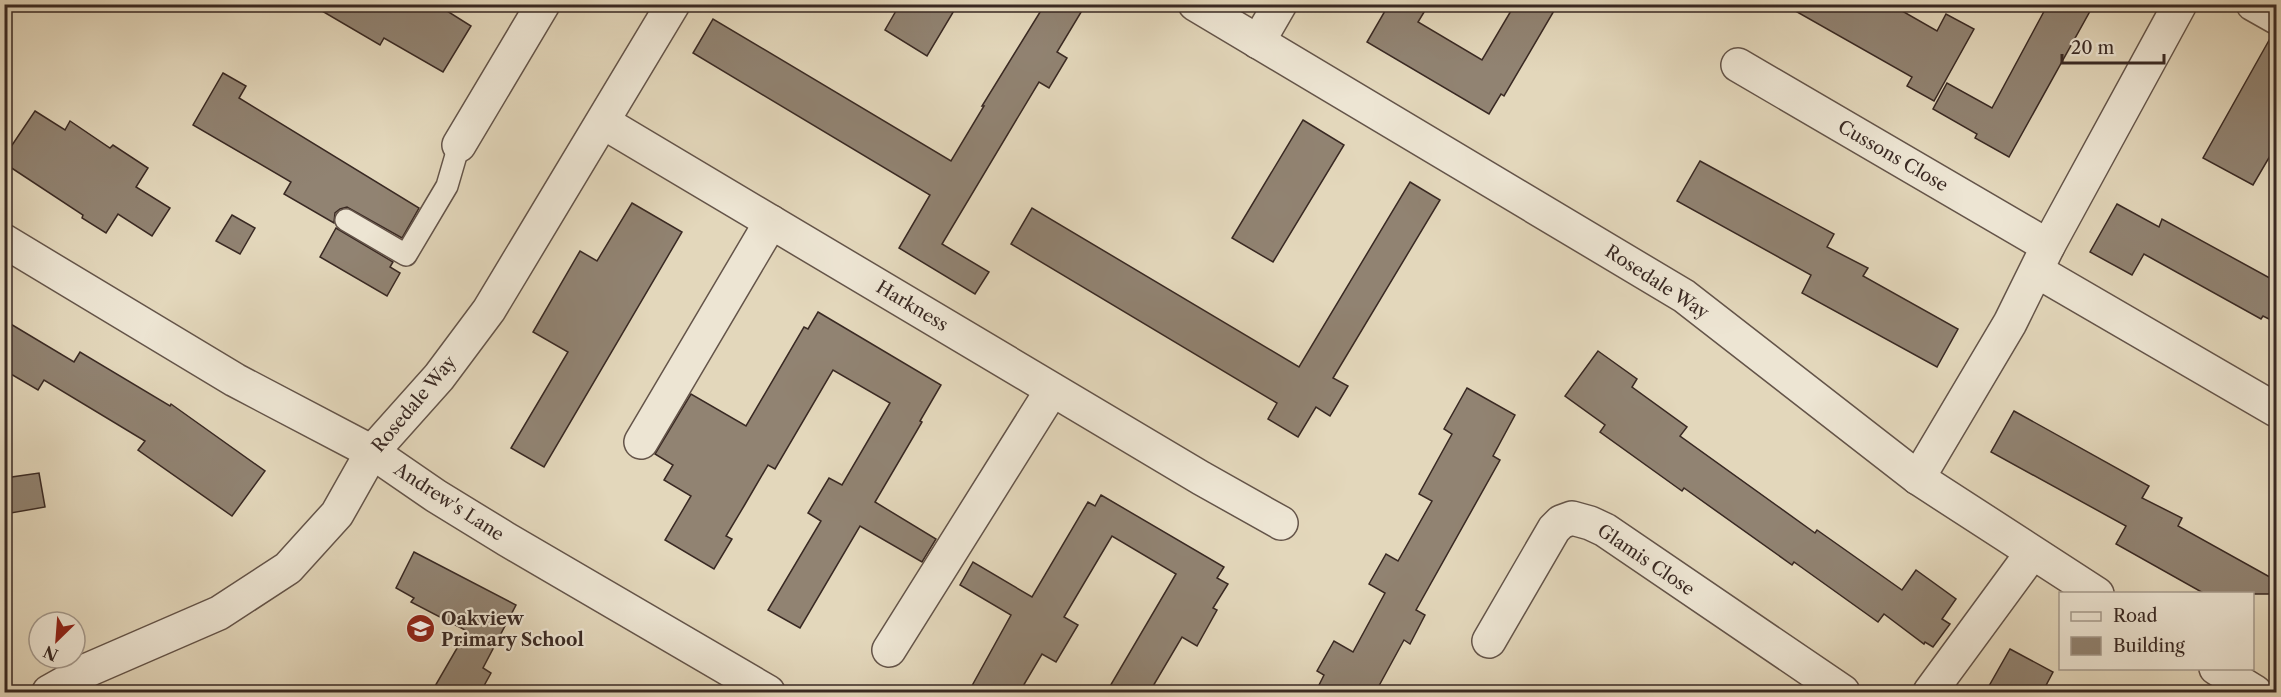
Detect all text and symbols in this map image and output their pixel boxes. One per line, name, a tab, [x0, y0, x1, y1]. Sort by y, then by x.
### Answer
scale bar	[2062, 27, 2164, 65]
text: 20 m	[2071, 37, 2115, 59]
street label: Cussons Close	[1834, 116, 1952, 196]
street label: Rosedale Way	[1601, 240, 1714, 324]
street label: Harkness	[872, 276, 952, 336]
street label: Rosedale Way	[367, 351, 461, 457]
street label: Andrew's Lane	[389, 458, 508, 546]
street label: Glamis Close	[1593, 519, 1699, 601]
legend	[2059, 592, 2254, 670]
text: Road	[2113, 605, 2158, 627]
place label: Oakview Primary School	[441, 608, 584, 651]
north arrow	[27, 610, 87, 670]
school or university icon: Oakview Primary School	[404, 613, 436, 645]
text: Building	[2113, 635, 2185, 657]
text: N	[40, 642, 61, 666]

